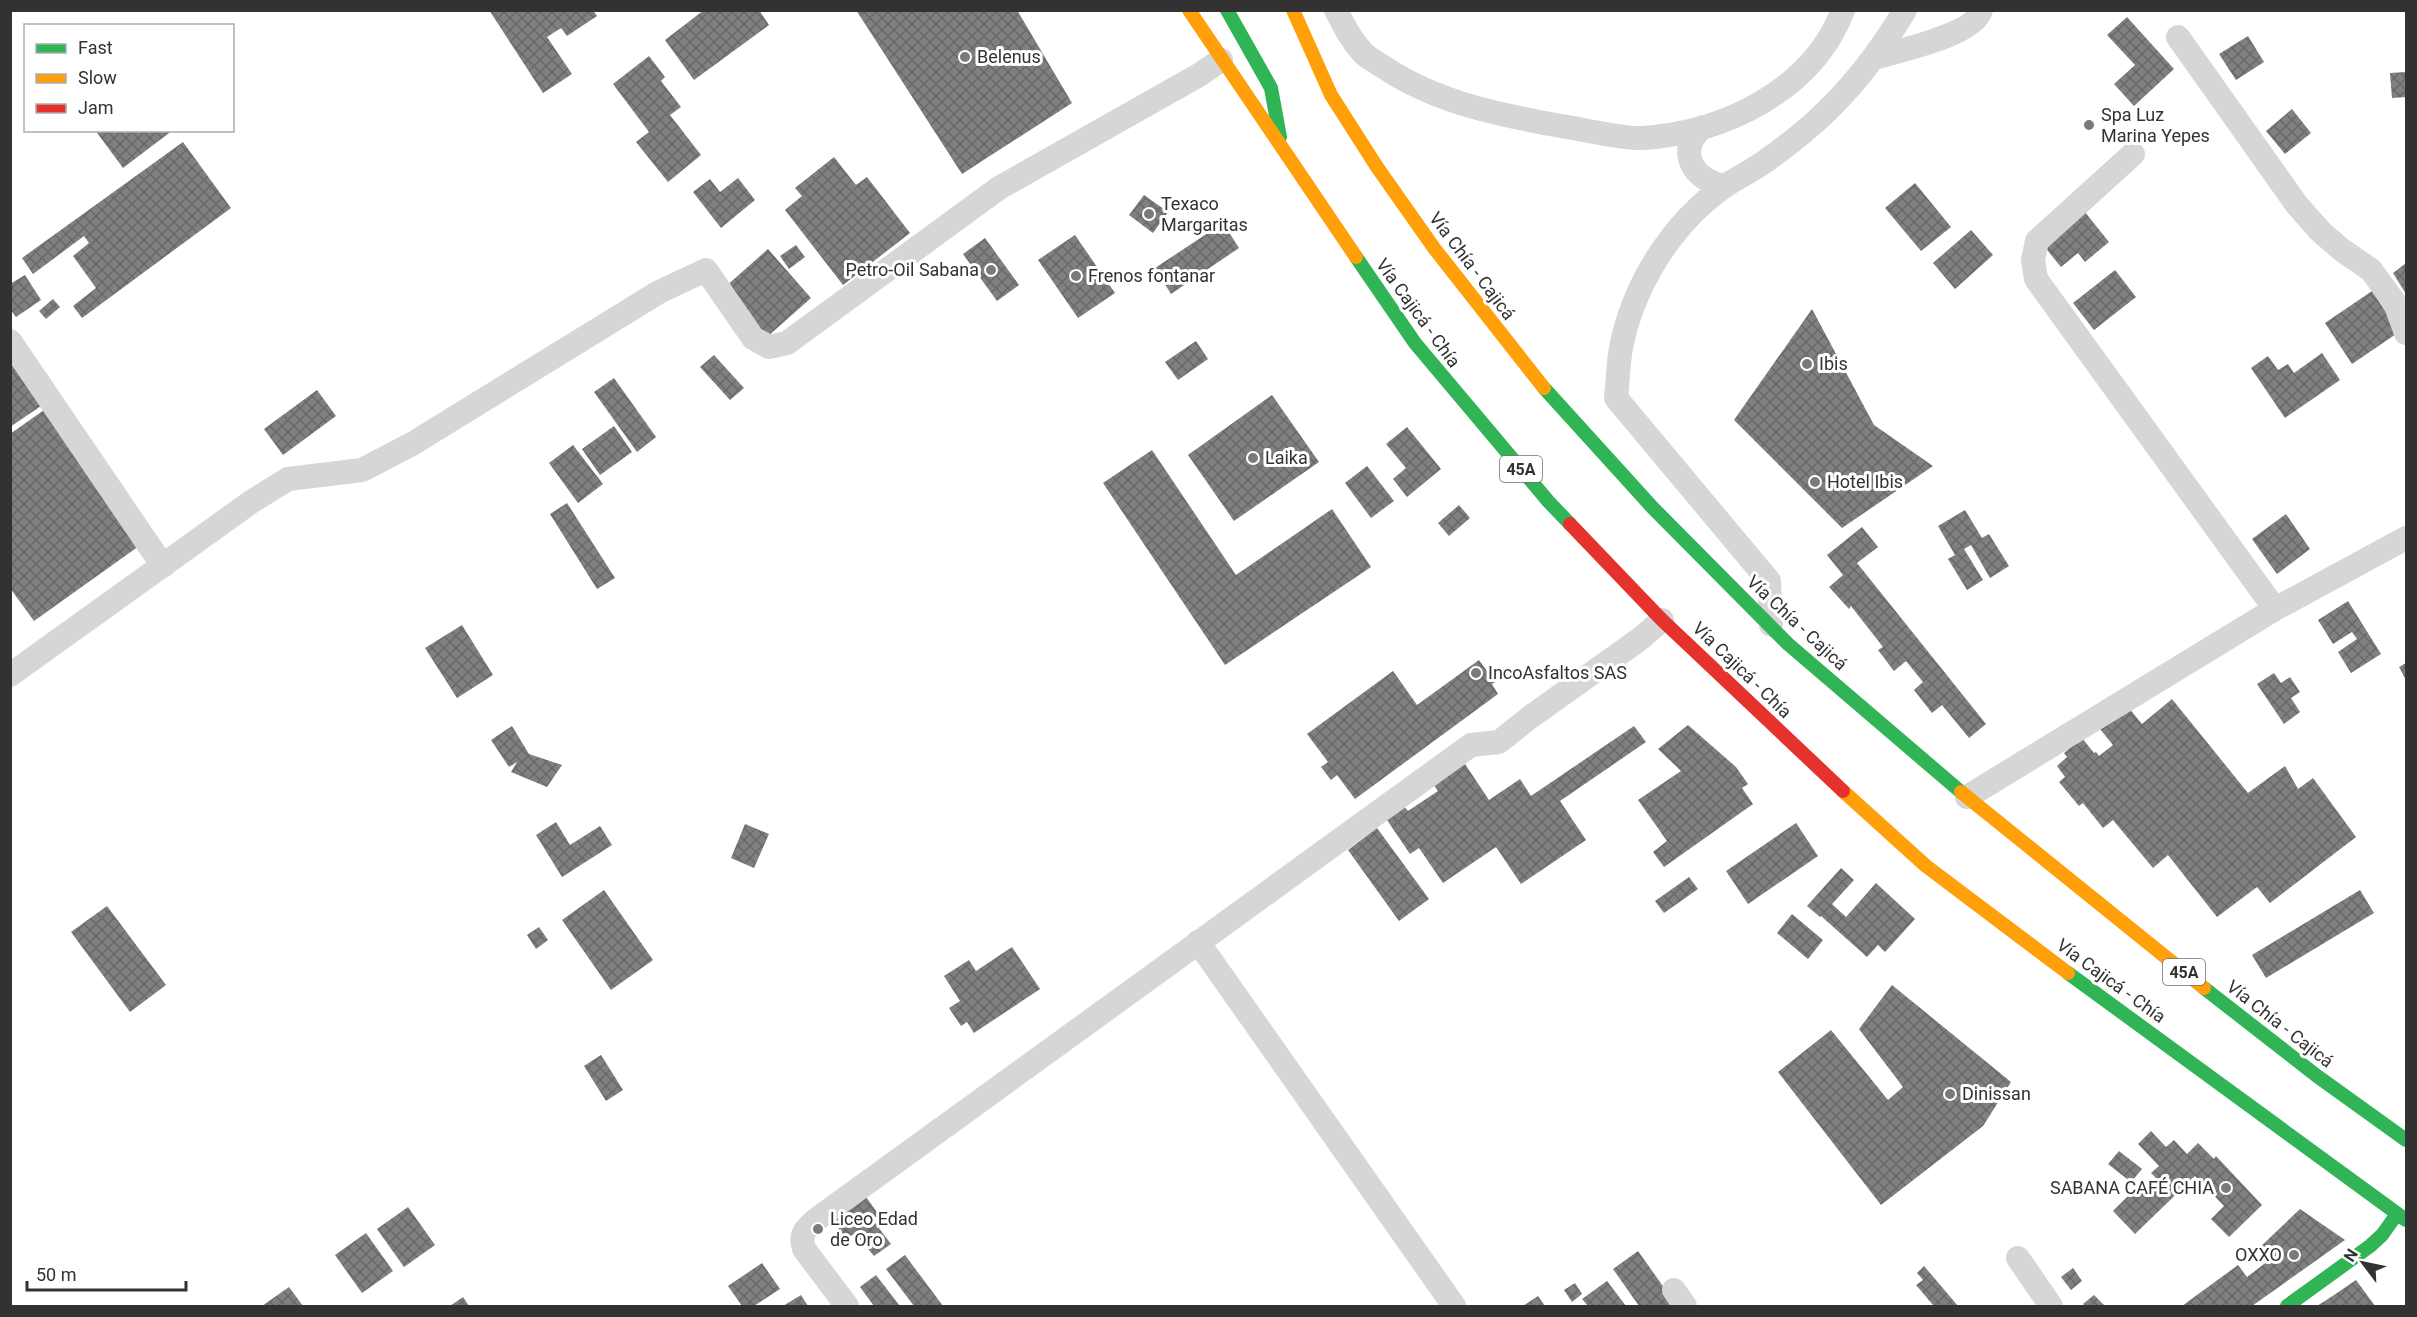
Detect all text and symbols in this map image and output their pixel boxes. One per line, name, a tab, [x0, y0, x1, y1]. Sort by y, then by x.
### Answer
legend	[24, 24, 234, 132]
text: Fast	[78, 37, 113, 58]
place label: Belenus	[977, 46, 1041, 67]
marker: Belenus	[958, 50, 972, 64]
text: Slow	[78, 67, 117, 88]
text: Jam	[78, 97, 114, 118]
place label: Spa Luz Marina Yepes	[2101, 104, 2210, 146]
marker: Spa Luz Marina Yepes	[2082, 118, 2096, 132]
place label: Texaco Margaritas	[1161, 193, 1248, 235]
marker: Texaco Margaritas	[1142, 207, 1156, 221]
street label: Vía Chía - Cajicá	[1425, 208, 1520, 324]
street label: Vía Cajicá - Chía	[1372, 254, 1465, 371]
place label: Petro-Oil Sabana	[845, 259, 979, 280]
marker: Petro-Oil Sabana	[984, 263, 998, 277]
place label: Frenos fontanar	[1088, 265, 1215, 286]
marker: Frenos fontanar	[1069, 269, 1083, 283]
place label: Ibis	[1819, 353, 1848, 374]
marker: Ibis	[1800, 357, 1814, 371]
place label: Laika	[1265, 447, 1308, 468]
marker: Laika	[1246, 451, 1260, 465]
road number: 45A	[1500, 456, 1542, 482]
place label: Hotel Ibis	[1827, 471, 1903, 492]
marker: Hotel Ibis	[1808, 475, 1822, 489]
street label: Vía Chía - Cajicá	[1743, 571, 1852, 674]
street label: Vía Cajicá - Chía	[1689, 617, 1796, 722]
place label: IncoAsfaltos SAS	[1488, 662, 1627, 683]
marker: IncoAsfaltos SAS	[1469, 666, 1483, 680]
street label: Vía Cajicá - Chía	[2053, 934, 2170, 1027]
road number: 45A	[2163, 959, 2205, 985]
street label: Vía Chía - Cajicá	[2223, 976, 2338, 1072]
place label: Dinissan	[1962, 1083, 2031, 1104]
marker: Dinissan	[1943, 1087, 1957, 1101]
place label: SABANA CAFÉ CHIA	[2050, 1177, 2214, 1198]
marker: SABANA CAFÉ CHIA	[2219, 1181, 2233, 1195]
place label: Liceo Edad de Oro	[830, 1208, 918, 1250]
marker: Liceo Edad de Oro	[811, 1222, 825, 1236]
north arrow	[2333, 1233, 2393, 1293]
place label: OXXO	[2235, 1244, 2282, 1265]
text: N	[2340, 1245, 2362, 1265]
marker: OXXO	[2287, 1248, 2301, 1262]
scale bar	[27, 1254, 186, 1292]
text: 50 m	[36, 1264, 76, 1285]

